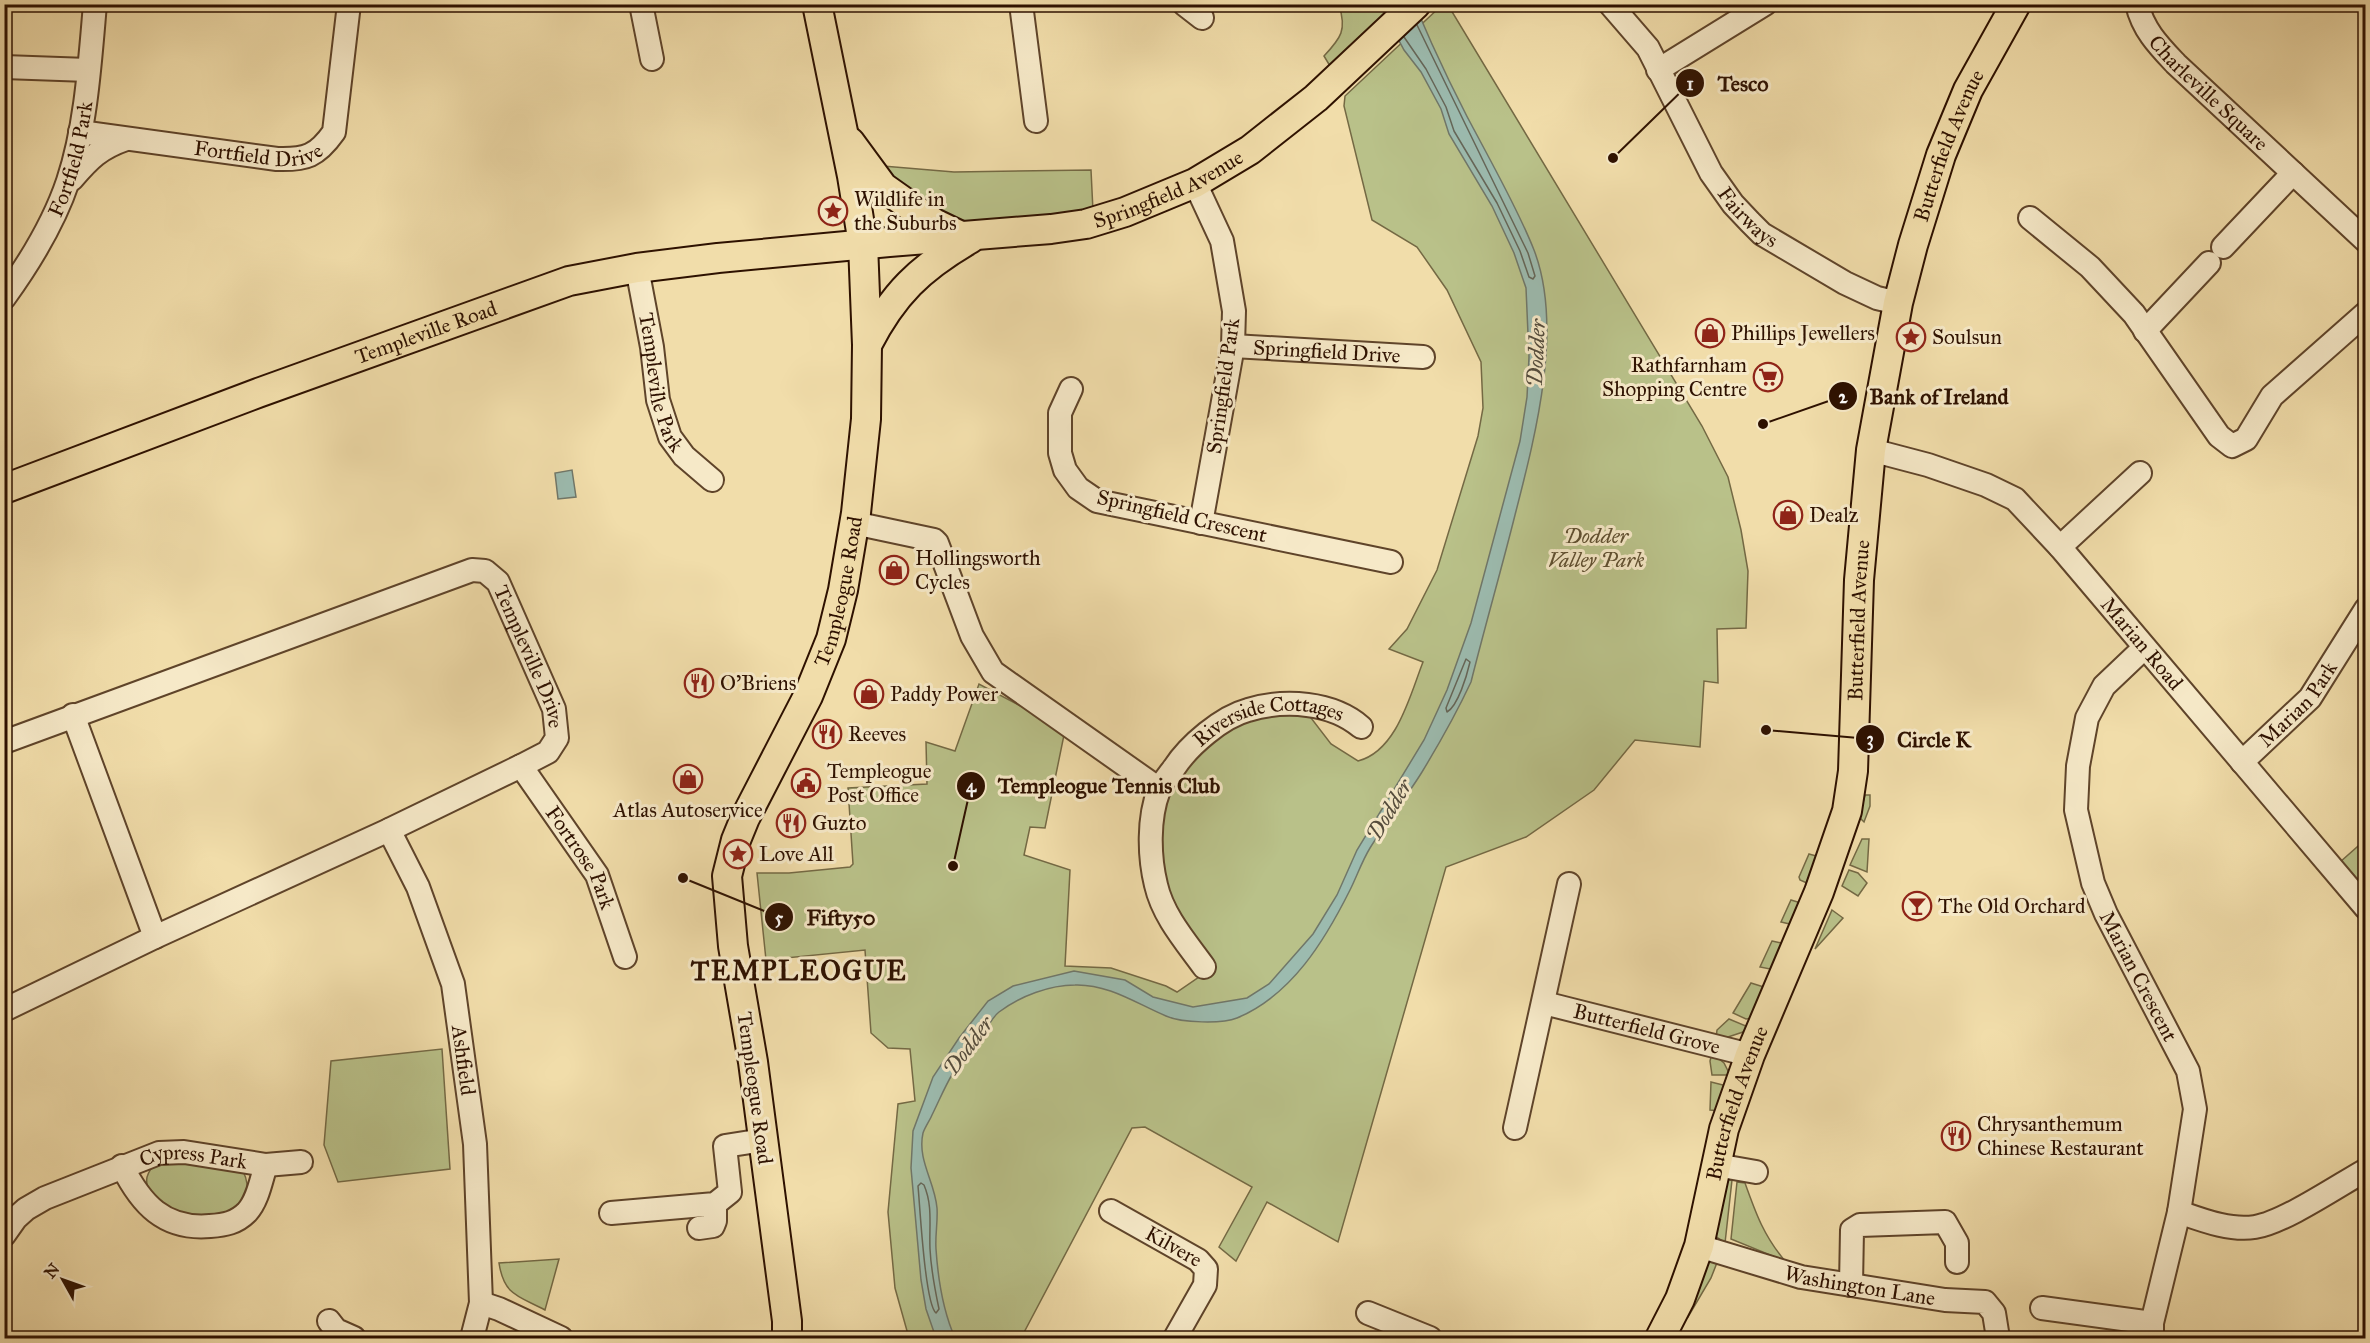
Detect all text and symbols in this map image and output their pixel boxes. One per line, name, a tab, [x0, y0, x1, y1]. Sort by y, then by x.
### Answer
street label: Charleville Square	[2143, 30, 2274, 157]
callout: Tesco	[1675, 63, 1780, 103]
street label: Butterfield Avenue	[1908, 65, 1990, 225]
text: Tesco	[1716, 70, 1769, 97]
text: 1	[1686, 73, 1694, 95]
street label: Fortfield Park	[42, 99, 98, 221]
street label: Fortfield Drive	[192, 135, 328, 172]
street label: Springfield Avenue	[1090, 144, 1248, 234]
street label: Fairways	[1712, 182, 1782, 253]
place label: Wildlife in the Suburbs	[854, 186, 957, 236]
place icon: Wildlife in the Suburbs	[817, 195, 849, 227]
street label: Templeville Road	[351, 295, 501, 370]
street label: Templeville Park	[633, 311, 690, 457]
street label: Springfield Park	[1201, 316, 1245, 456]
water label: Dodder	[1521, 317, 1551, 387]
shop icon: Phillips Jewellers	[1694, 317, 1726, 349]
place label: Phillips Jewellers	[1731, 320, 1875, 346]
place icon: Soulsun	[1895, 321, 1927, 353]
place label: Soulsun	[1932, 324, 2002, 350]
street label: Springfield Drive	[1252, 334, 1402, 369]
place label: Rathfarnham Shopping Centre	[1602, 352, 1747, 402]
supermarket icon: Rathfarnham Shopping Centre	[1752, 361, 1784, 393]
callout: Bank of Ireland	[1828, 376, 2021, 416]
text: Bank of Ireland	[1870, 383, 2009, 410]
text: 2	[1839, 386, 1849, 408]
street label: Springfield Crescent	[1094, 484, 1270, 548]
shop icon: Dealz	[1772, 499, 1804, 531]
place label: Dealz	[1809, 502, 1859, 528]
street label: Templeogue Road	[808, 514, 868, 671]
park label: Dodder Valley Park	[1548, 523, 1645, 573]
street label: Butterfield Avenue	[1842, 539, 1876, 701]
place label: Hollingsworth Cycles	[915, 545, 1041, 595]
shop icon: Hollingsworth Cycles	[878, 554, 910, 586]
street label: Templeville Drive	[488, 581, 569, 729]
street label: Marian Road	[2095, 592, 2189, 696]
street label: Marian Park	[2253, 656, 2343, 753]
restaurant icon: O'Briens	[683, 667, 715, 699]
place label: O'Briens	[720, 670, 796, 696]
shop icon: Paddy Power	[853, 678, 885, 710]
place label: Paddy Power	[890, 681, 998, 707]
street label: Riverside Cottages	[1187, 691, 1348, 752]
restaurant icon: Reeves	[811, 718, 843, 750]
callout: Circle K	[1855, 719, 1983, 759]
place label: Reeves	[848, 721, 906, 747]
text: Circle K	[1897, 726, 1972, 753]
text: 3	[1866, 728, 1874, 751]
place label: Templeogue Post Office	[827, 758, 932, 808]
shop icon: Atlas Autoservice	[672, 763, 704, 795]
callout: Templeogue Tennis Club	[956, 766, 1232, 806]
public building icon: Templeogue Post Office	[790, 767, 822, 799]
text: Templeogue Tennis Club	[997, 772, 1221, 799]
water label: Dodder	[1360, 773, 1419, 846]
text: 4	[966, 775, 977, 798]
place label: Atlas Autoservice	[612, 797, 763, 823]
street label: Fortrose Park	[540, 801, 621, 913]
restaurant icon: Guzto	[775, 807, 807, 839]
place label: Guzto	[812, 810, 867, 836]
place icon: Love All	[722, 838, 754, 870]
place label: Love All	[759, 841, 834, 867]
bar icon: The Old Orchard	[1901, 890, 1933, 922]
place label: The Old Orchard	[1938, 893, 2086, 919]
callout: Fifty50	[764, 897, 887, 937]
text: Fifty50	[807, 904, 876, 931]
street label: Marian Crescent	[2094, 906, 2184, 1046]
text: 5	[775, 907, 784, 929]
district label: TEMPLEOGUE	[690, 954, 907, 987]
street label: Butterfield Grove	[1571, 998, 1723, 1060]
water label: Dodder	[937, 1009, 1000, 1081]
street label: Templeogue Road	[731, 1010, 779, 1166]
street label: Ashfield	[446, 1022, 481, 1097]
street label: Butterfield Avenue	[1700, 1022, 1774, 1183]
place label: Chrysanthemum Chinese Restaurant	[1977, 1111, 2144, 1161]
restaurant icon: Chrysanthemum Chinese Restaurant	[1940, 1120, 1972, 1152]
street label: Cypress Park	[135, 1139, 249, 1175]
street label: Kilvere	[1141, 1220, 1207, 1273]
north arrow	[33, 1250, 93, 1310]
text: N	[40, 1259, 64, 1282]
street label: Washington Lane	[1781, 1260, 1937, 1311]

